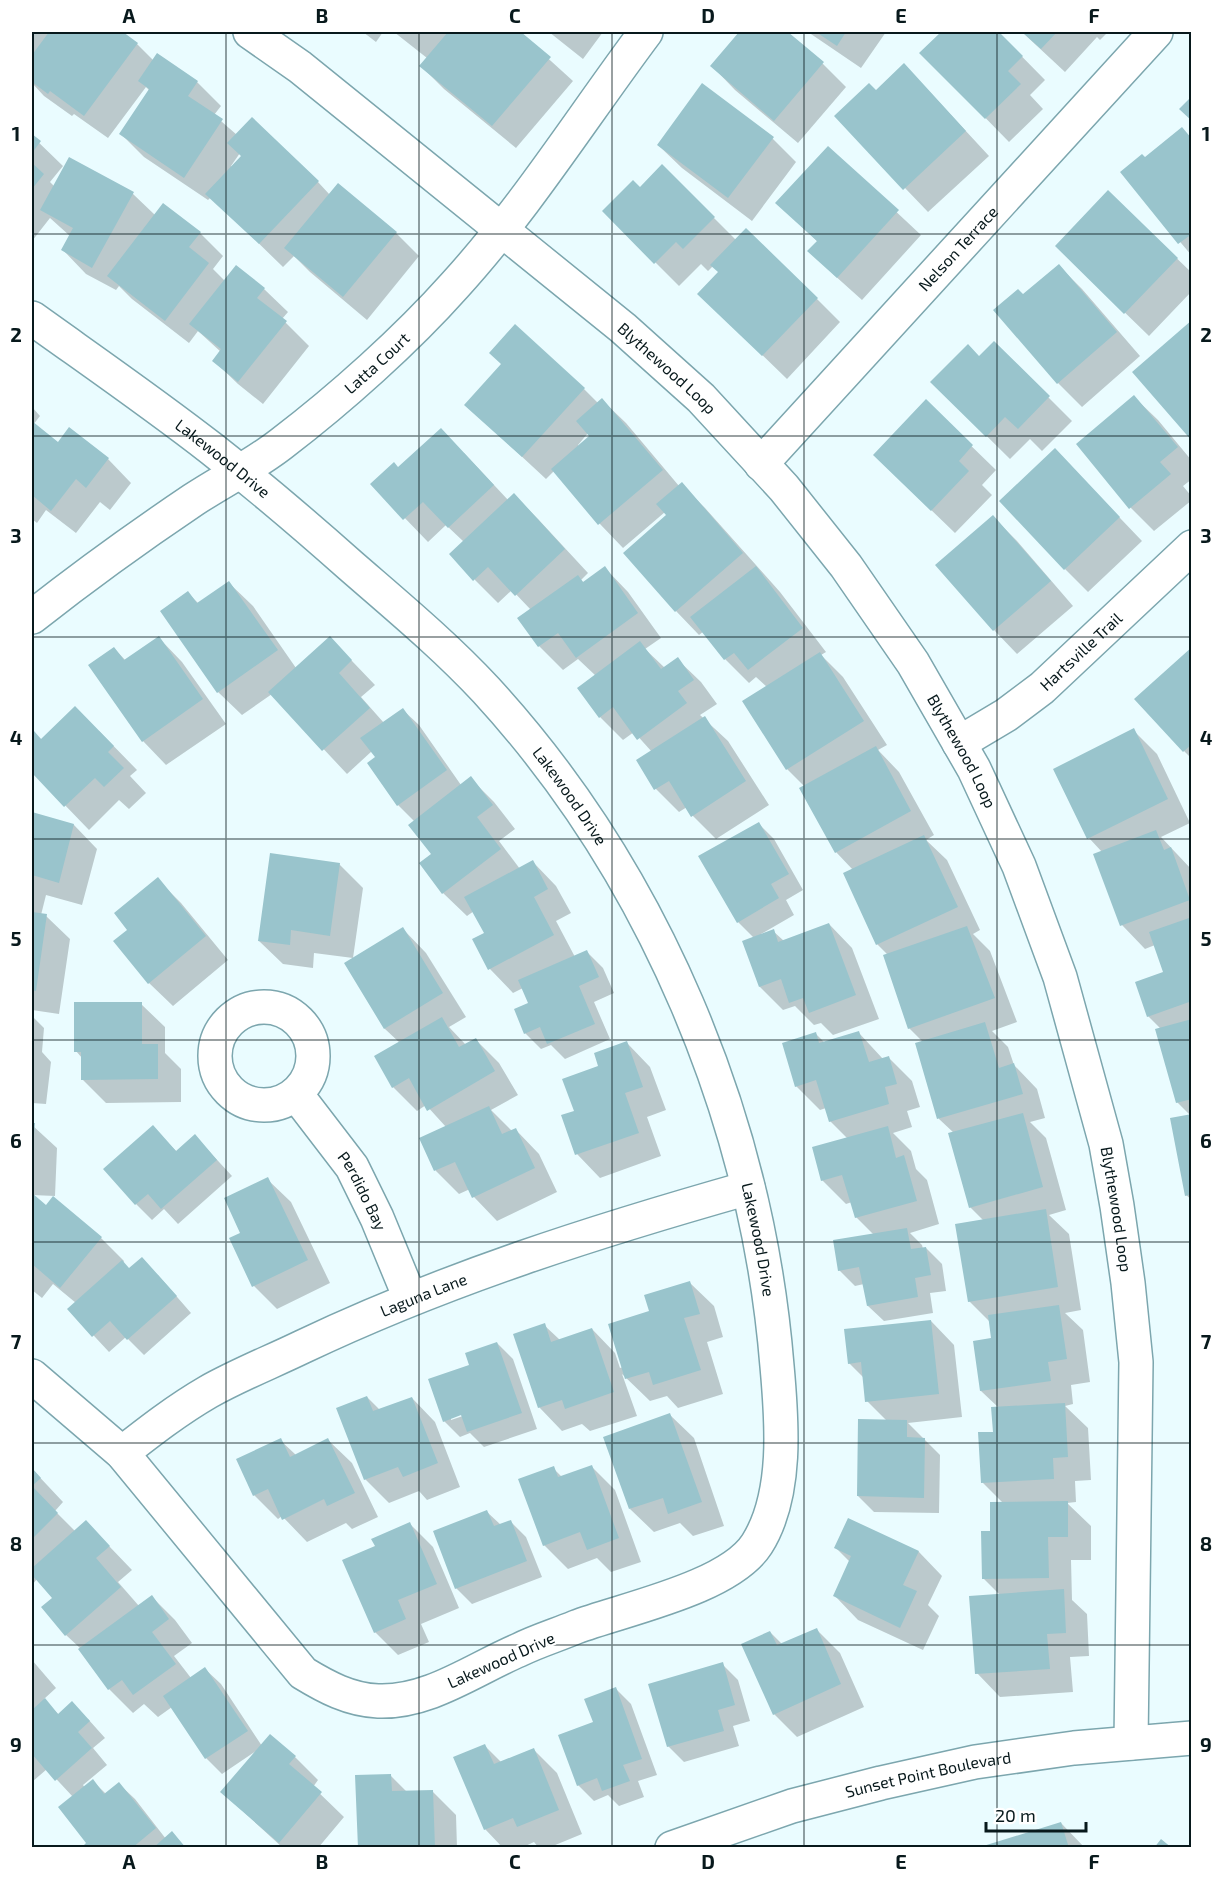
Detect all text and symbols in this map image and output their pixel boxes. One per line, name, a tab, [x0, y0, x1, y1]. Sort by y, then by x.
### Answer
text: A	[122, 3, 136, 27]
text: B	[316, 3, 328, 27]
text: C	[509, 3, 521, 27]
text: D	[701, 3, 715, 27]
text: E	[895, 3, 907, 27]
text: F	[1088, 3, 1100, 27]
text: 1	[12, 121, 20, 145]
text: 1	[1202, 121, 1210, 145]
street label: Nelson Terrace	[914, 202, 1001, 295]
street label: Blythewood Loop	[614, 318, 721, 417]
text: 2	[10, 322, 22, 346]
text: 2	[1200, 322, 1212, 346]
street label: Latta Court	[340, 328, 413, 397]
street label: Lakewood Drive	[172, 415, 274, 501]
text: 3	[10, 523, 22, 547]
text: 3	[1200, 523, 1212, 547]
street label: Hartsville Trail	[1035, 608, 1126, 694]
street label: Blythewood Loop	[924, 691, 1001, 811]
text: 4	[10, 725, 23, 749]
text: 4	[1200, 725, 1213, 749]
street label: Lakewood Drive	[529, 743, 611, 848]
text: 5	[10, 926, 22, 950]
text: 5	[1200, 926, 1212, 950]
text: 6	[10, 1128, 22, 1152]
text: 6	[1200, 1128, 1212, 1152]
street label: Blythewood Loop	[1098, 1145, 1136, 1273]
street label: Perdido Bay	[334, 1147, 391, 1233]
street label: Lakewood Drive	[738, 1181, 779, 1298]
street label: Laguna Lane	[377, 1269, 469, 1320]
text: 7	[11, 1329, 22, 1353]
text: 7	[1201, 1329, 1212, 1353]
text: 8	[10, 1531, 22, 1555]
text: 8	[1200, 1531, 1212, 1555]
street label: Lakewood Drive	[444, 1627, 557, 1692]
text: 9	[10, 1732, 22, 1756]
text: 9	[1200, 1732, 1212, 1756]
street label: Sunset Point Boulevard	[843, 1747, 1012, 1801]
scale bar	[986, 1795, 1086, 1833]
text: 20 m	[995, 1804, 1036, 1826]
text: A	[122, 1849, 136, 1873]
text: B	[316, 1849, 328, 1873]
text: C	[509, 1849, 521, 1873]
text: D	[701, 1849, 715, 1873]
text: E	[895, 1849, 907, 1873]
text: F	[1088, 1849, 1100, 1873]

